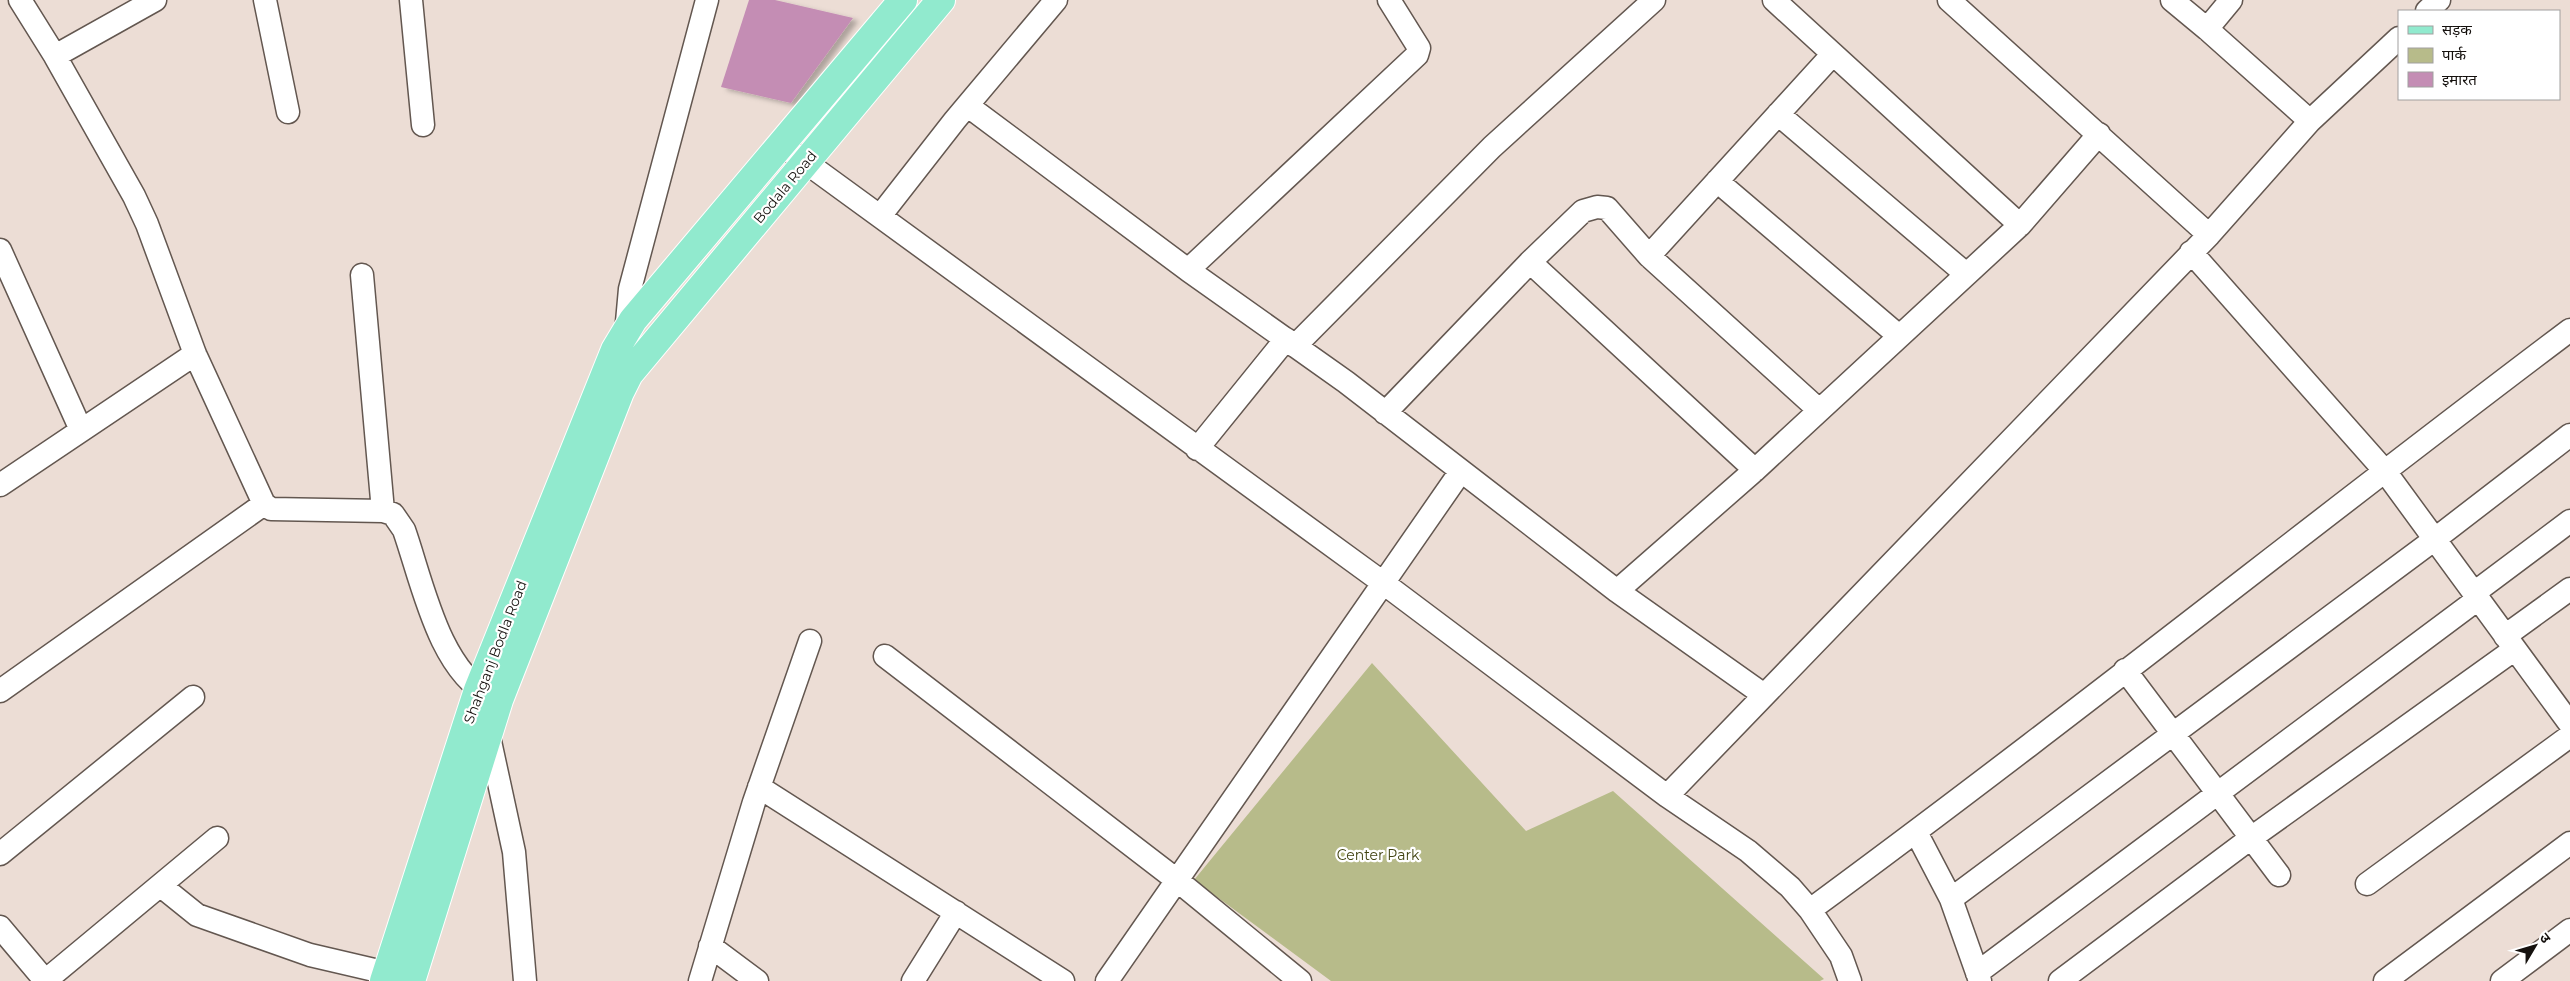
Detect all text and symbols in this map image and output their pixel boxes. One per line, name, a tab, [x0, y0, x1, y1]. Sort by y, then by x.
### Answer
legend	[2398, 10, 2560, 100]
text: सड़क	[2442, 20, 2472, 39]
text: पार्क	[2442, 45, 2466, 64]
text: इमारत	[2442, 70, 2477, 89]
street label: Bodala Road	[749, 147, 821, 227]
street label: Shahganj Bodla Road	[459, 578, 531, 726]
park label: Center Park	[1337, 846, 1420, 864]
north arrow	[2510, 921, 2560, 971]
text: उ	[2536, 929, 2555, 947]

